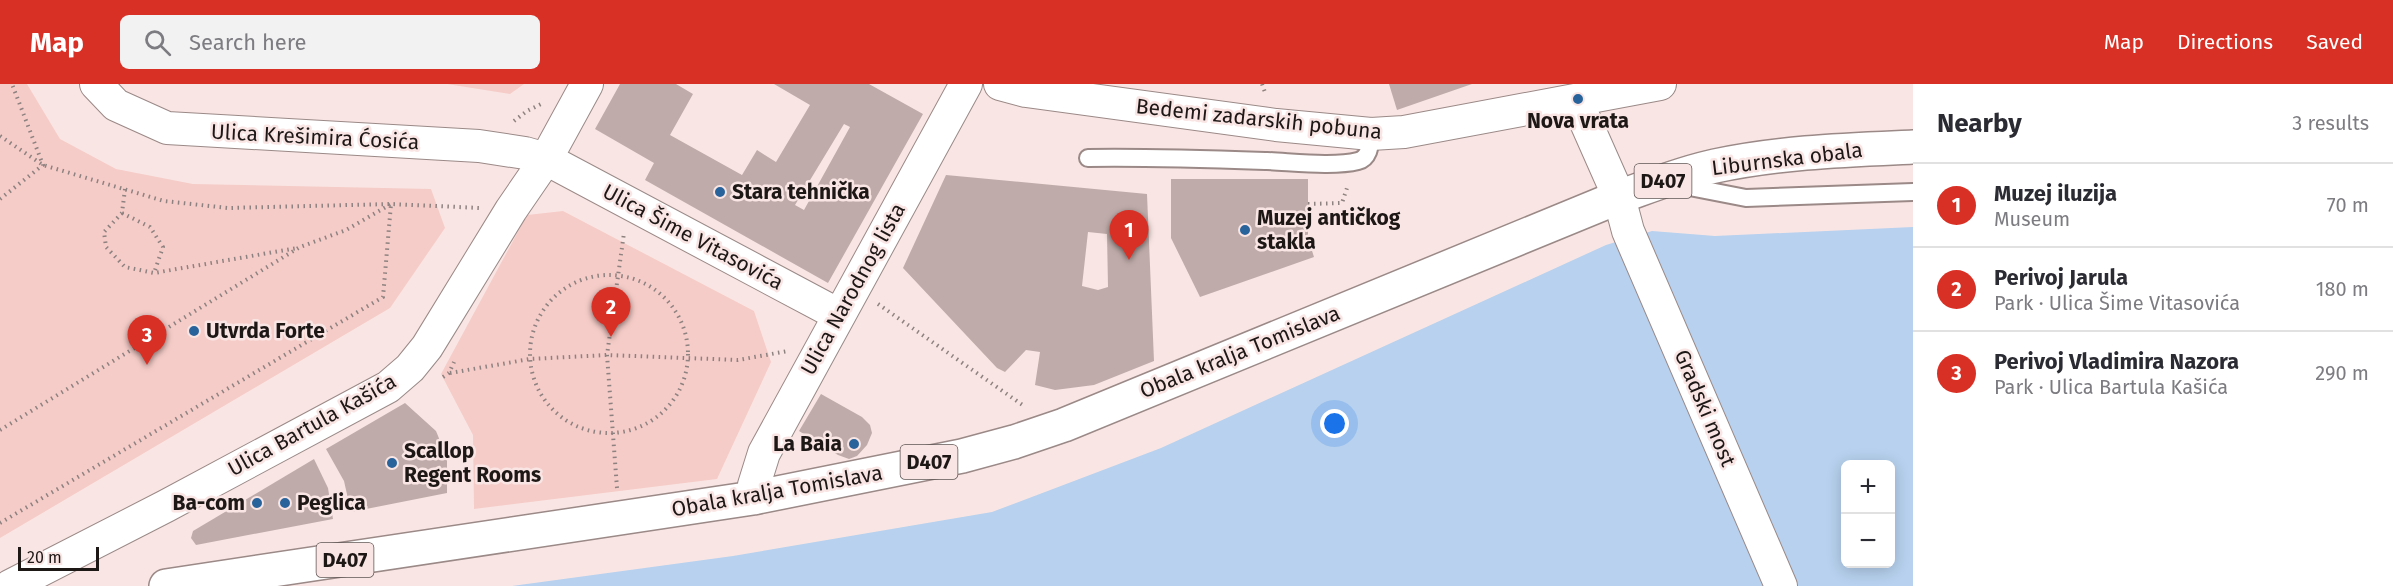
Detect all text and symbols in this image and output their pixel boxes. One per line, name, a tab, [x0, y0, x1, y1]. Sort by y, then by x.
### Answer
search box	[120, 15, 540, 69]
text: Map	[30, 26, 84, 59]
icon: search	[141, 26, 174, 59]
text: Search here	[189, 29, 307, 56]
text: Map	[2104, 29, 2144, 55]
text: Directions	[2177, 29, 2273, 55]
text: Saved	[2306, 29, 2363, 55]
marker: Nova vrata	[1571, 92, 1585, 106]
street label: Bedemi zadarskih pobuna	[1135, 93, 1383, 145]
place label: Nova vrata	[1527, 108, 1629, 134]
text: Nearby	[1937, 108, 2022, 139]
text: 3 results	[2292, 111, 2369, 135]
street label: Ulica Krešimira Ćosića	[210, 119, 420, 155]
street label: Liburnska obala	[1710, 137, 1864, 181]
road number: D407	[1634, 164, 1692, 198]
street label: Ulica Šime Vitasovića	[598, 178, 788, 296]
place label: Stara tehnička	[732, 179, 870, 205]
text: Muzej iluzija	[1994, 180, 2117, 207]
marker: Stara tehnička	[713, 185, 727, 199]
text: 1	[1952, 193, 1961, 217]
text: 70 m	[2327, 193, 2369, 217]
street label: Ulica Narodnog lista	[795, 198, 911, 380]
place label: Muzej antičkog stakla	[1257, 205, 1401, 255]
text: Museum	[1994, 207, 2070, 231]
pin: 1	[1110, 210, 1148, 260]
marker: Muzej antičkog stakla	[1238, 223, 1252, 237]
text: Perivoj Jarula	[1994, 264, 2128, 291]
text: 2	[1951, 277, 1962, 301]
text: 180 m	[2316, 277, 2369, 301]
pin: 2	[592, 288, 630, 337]
text: Park · Ulica Šime Vitasovića	[1994, 291, 2240, 315]
street label: Obala kralja Tomislava	[1136, 300, 1344, 404]
pin: 3	[128, 316, 166, 365]
place label: Utvrda Forte	[206, 318, 325, 344]
marker: Utvrda Forte	[187, 324, 201, 338]
street label: Gradski most	[1669, 346, 1741, 471]
text: Perivoj Vladimira Nazora	[1994, 348, 2239, 375]
text: 3	[1951, 361, 1962, 385]
text: 290 m	[2315, 361, 2369, 385]
street label: Ulica Bartula Kašića	[223, 368, 401, 482]
text: Park · Ulica Bartula Kašića	[1994, 375, 2228, 399]
your location	[1320, 409, 1349, 438]
place label: La Baia	[773, 431, 842, 457]
marker: La Baia	[847, 437, 861, 451]
place label: Scallop Regent Rooms	[404, 438, 541, 488]
road number: D407	[900, 445, 958, 479]
marker: Scallop Regent Rooms	[385, 456, 399, 470]
street label: Obala kralja Tomislava	[670, 460, 884, 522]
map controls	[1841, 460, 1895, 568]
button: +	[1841, 460, 1895, 514]
place label: Ba-com	[172, 490, 245, 516]
place label: Peglica	[297, 490, 366, 516]
marker: Ba-com	[250, 496, 264, 510]
marker: Peglica	[278, 496, 292, 510]
button: −	[1841, 514, 1895, 568]
road number: D407	[316, 543, 374, 577]
scale bar	[18, 544, 99, 572]
text: 20 m	[27, 548, 62, 567]

